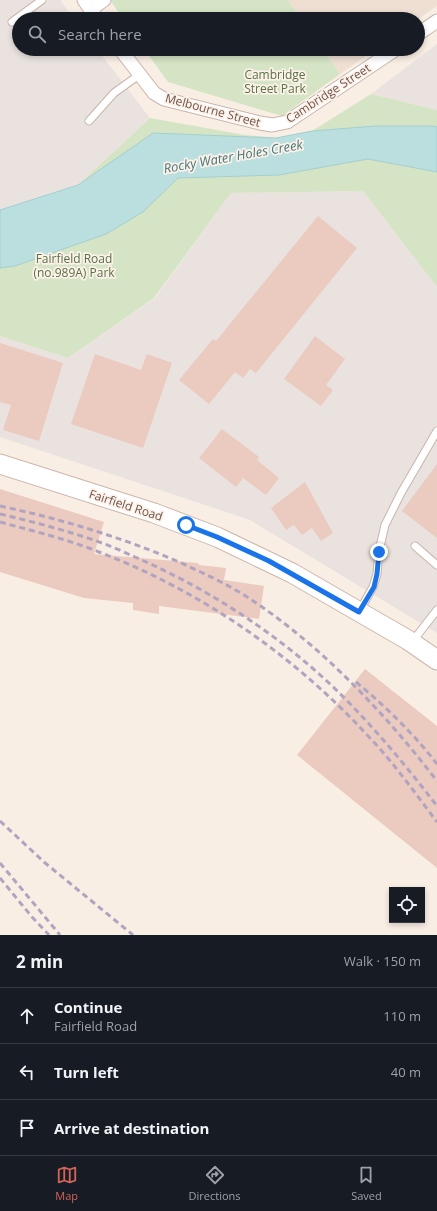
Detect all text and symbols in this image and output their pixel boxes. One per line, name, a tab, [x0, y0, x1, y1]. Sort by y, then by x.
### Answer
search box	[12, 12, 425, 56]
icon: search	[26, 23, 48, 45]
text: Search here	[58, 24, 142, 44]
street label: Cambridge Street	[282, 59, 374, 127]
park label: Cambridge Street Park	[244, 66, 307, 97]
street label: Melbourne Street	[163, 89, 263, 131]
water label: Rocky Water Holes Creek	[162, 135, 305, 177]
park label: Fairfield Road (no.989A) Park	[33, 250, 115, 281]
street label: Fairfield Road	[87, 485, 165, 525]
route start	[177, 516, 195, 534]
route end	[370, 543, 388, 561]
map controls	[389, 887, 425, 923]
button: locate	[389, 887, 425, 923]
text: 2 min	[16, 950, 63, 973]
text: Walk · 150 m	[344, 952, 421, 970]
text: Continue	[54, 997, 122, 1017]
icon: ahead	[16, 1005, 38, 1027]
text: 110 m	[383, 1007, 421, 1025]
text: Fairfield Road	[54, 1017, 137, 1035]
icon: left	[16, 1061, 38, 1083]
text: Turn left	[54, 1062, 119, 1082]
text: 40 m	[391, 1063, 421, 1081]
icon: arrive	[16, 1117, 38, 1139]
text: Arrive at destination	[54, 1118, 209, 1138]
tab: Map	[55, 1164, 78, 1203]
tab: Directions	[189, 1164, 241, 1203]
tab: Saved	[351, 1164, 382, 1203]

